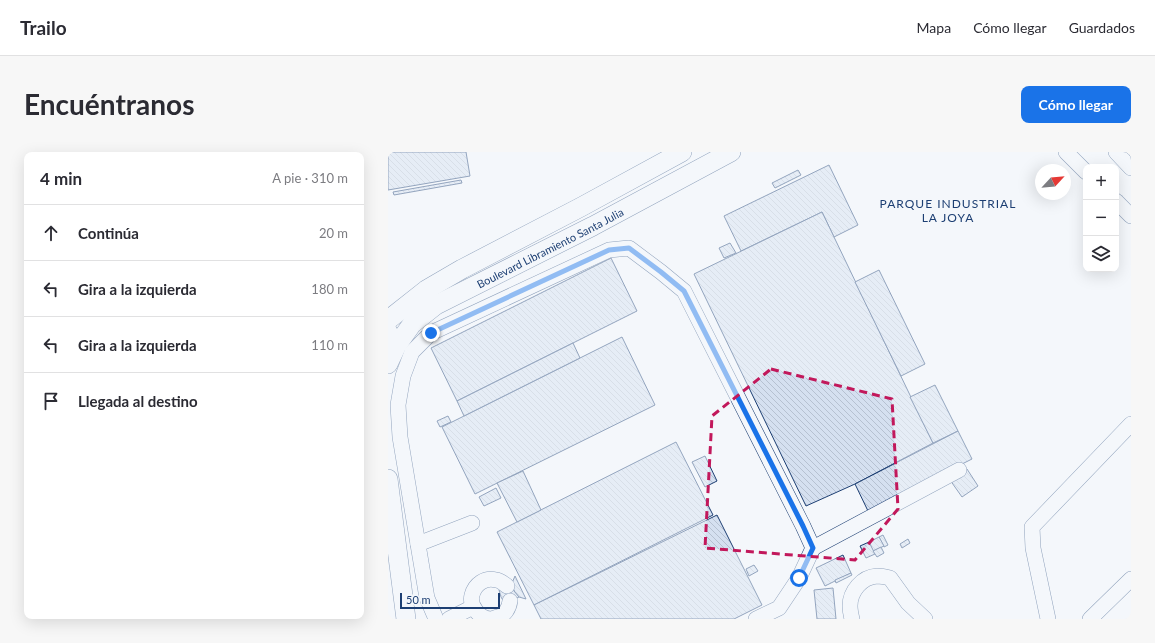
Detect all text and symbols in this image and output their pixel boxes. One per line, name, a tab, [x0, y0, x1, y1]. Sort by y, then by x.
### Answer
text: Trailo	[20, 16, 67, 39]
text: Mapa	[917, 19, 951, 36]
text: Cómo llegar	[973, 19, 1047, 36]
text: Guardados	[1069, 19, 1135, 36]
button: Cómo llegar	[1021, 86, 1131, 123]
text: Encuéntranos	[24, 87, 195, 121]
north arrow	[1035, 164, 1071, 200]
map controls	[1083, 164, 1119, 272]
button: +	[1083, 164, 1119, 200]
text: 4 min	[40, 168, 82, 189]
text: A pie · 310 m	[272, 170, 348, 186]
district label: PARQUE INDUSTRIAL LA JOYA	[880, 196, 1016, 225]
button: −	[1083, 200, 1119, 236]
street label: Boulevard Libramiento Santa Julia	[474, 205, 625, 290]
icon: ahead	[40, 222, 62, 244]
text: Continúa	[78, 224, 139, 242]
text: 20 m	[319, 225, 348, 241]
button: layers	[1083, 236, 1119, 272]
icon: left	[40, 278, 62, 300]
text: Gira a la izquierda	[78, 280, 197, 298]
text: 180 m	[311, 281, 348, 297]
route end	[422, 324, 440, 342]
icon: left	[40, 334, 62, 356]
text: Gira a la izquierda	[78, 336, 197, 354]
text: 110 m	[311, 337, 348, 353]
icon: arrive	[40, 390, 62, 412]
text: Llegada al destino	[78, 392, 198, 410]
route start	[790, 569, 808, 587]
scale bar	[400, 591, 500, 610]
text: 50 m	[406, 593, 431, 606]

